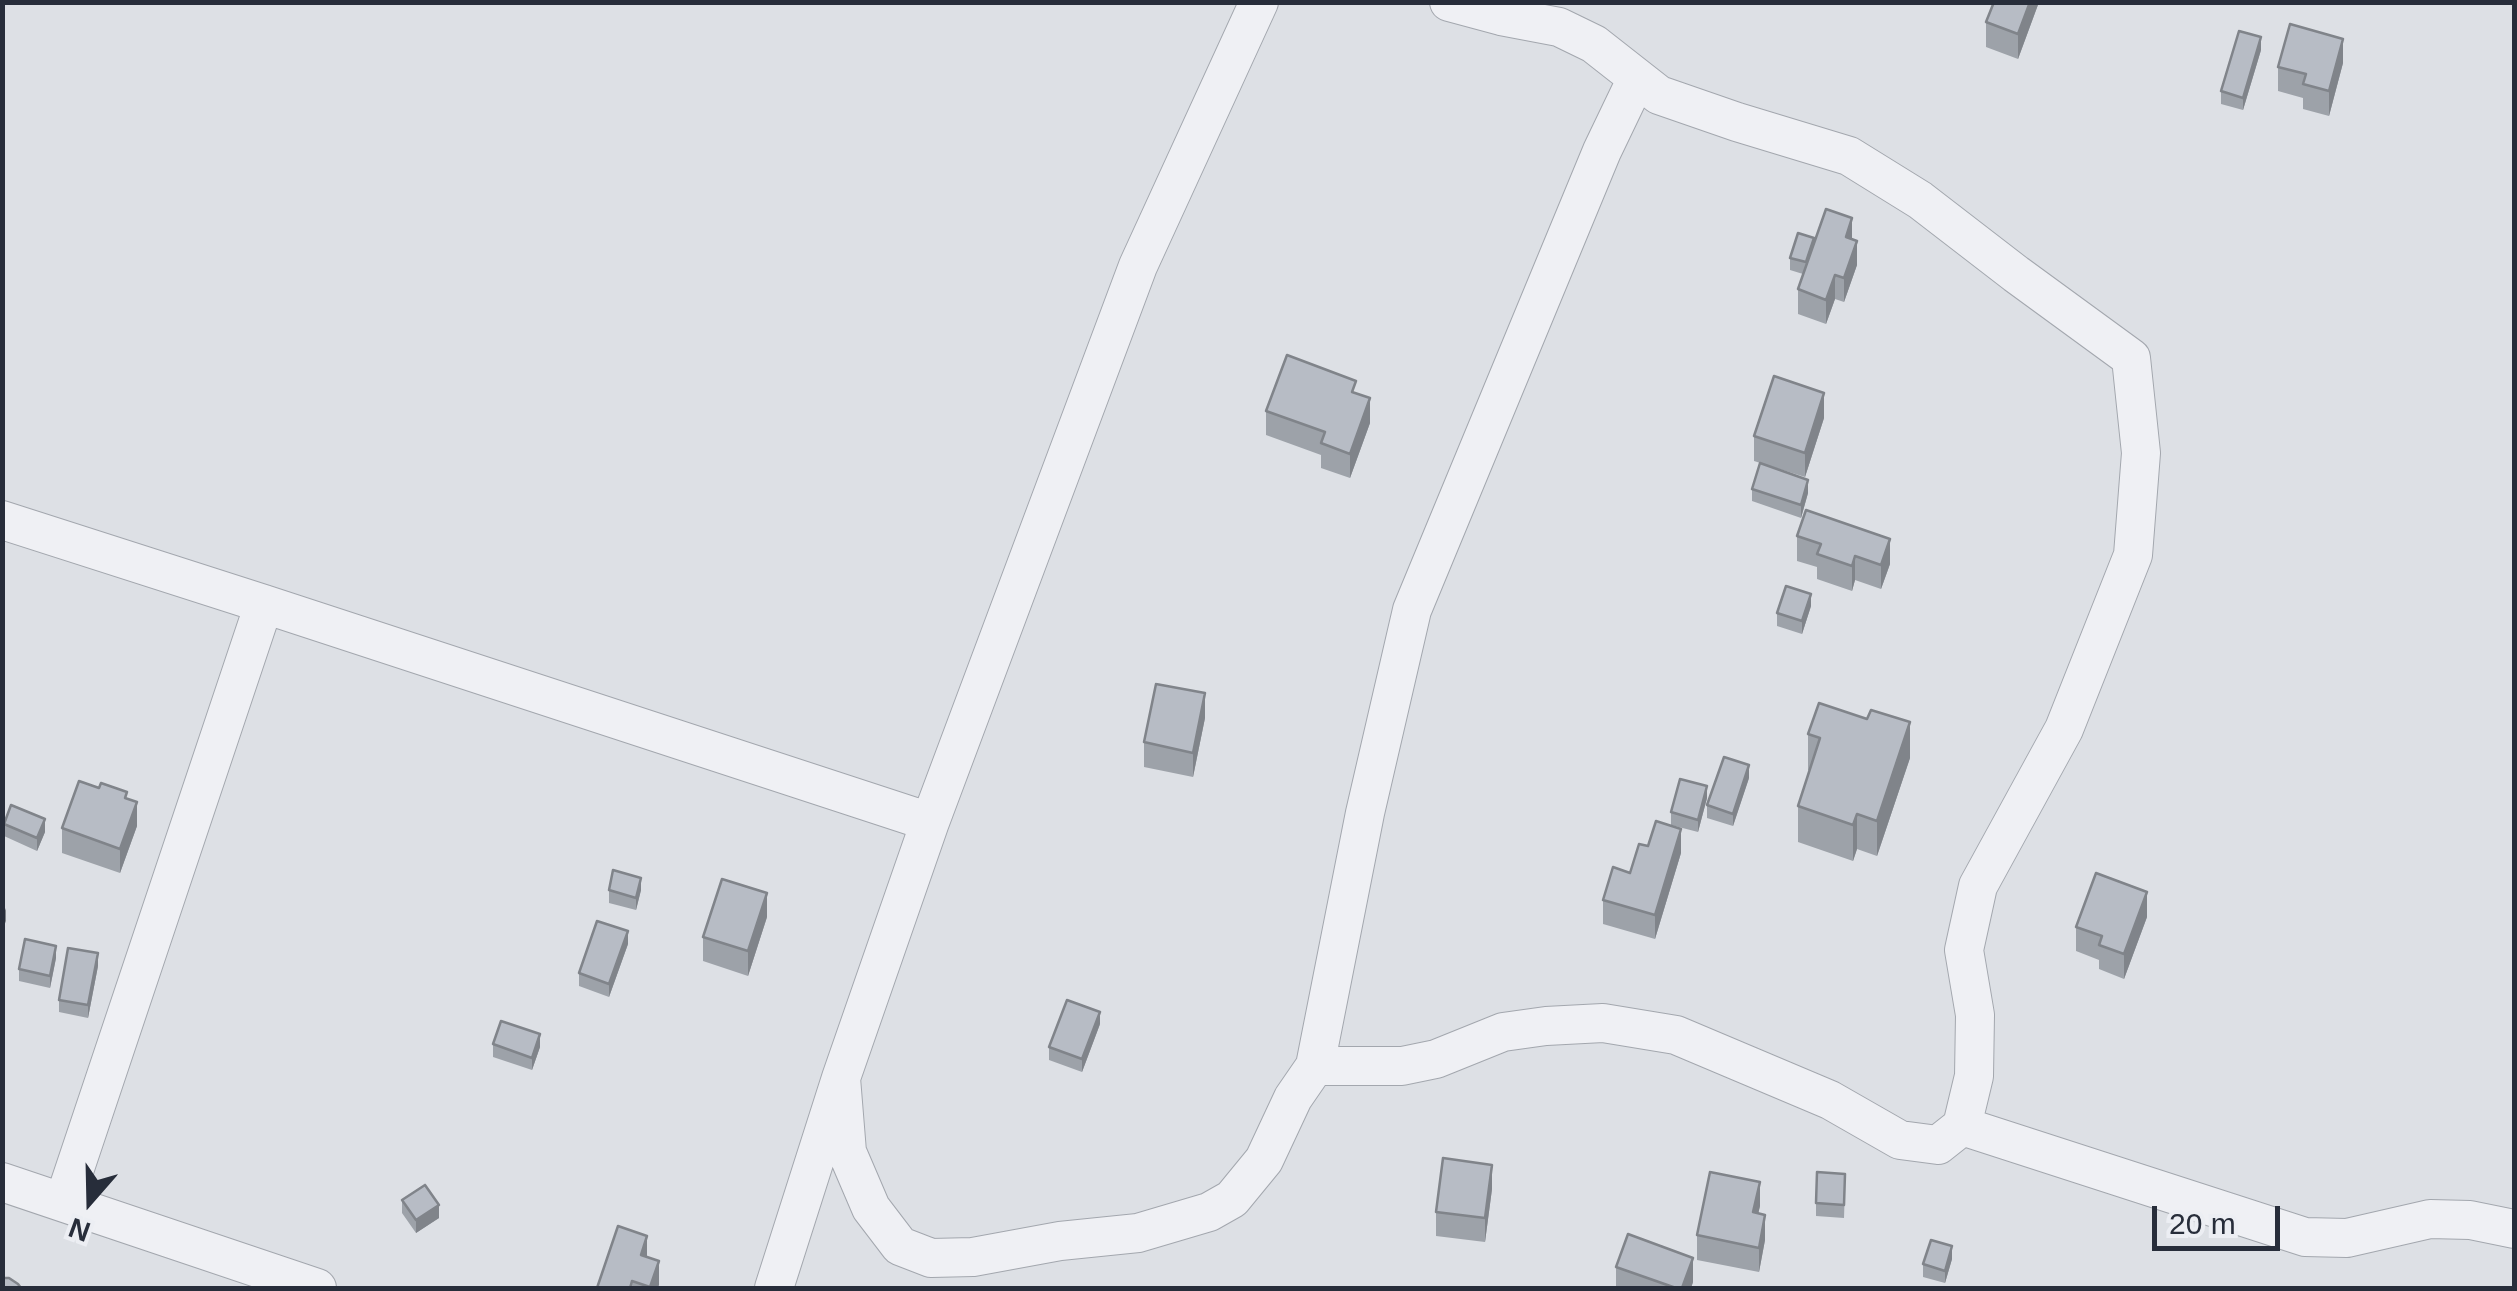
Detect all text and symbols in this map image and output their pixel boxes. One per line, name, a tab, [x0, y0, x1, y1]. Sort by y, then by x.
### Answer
north arrow	[40, 1151, 140, 1251]
scale bar	[2157, 1186, 2284, 1248]
text: 20 m	[2169, 1207, 2236, 1240]
text: N	[65, 1212, 94, 1248]

